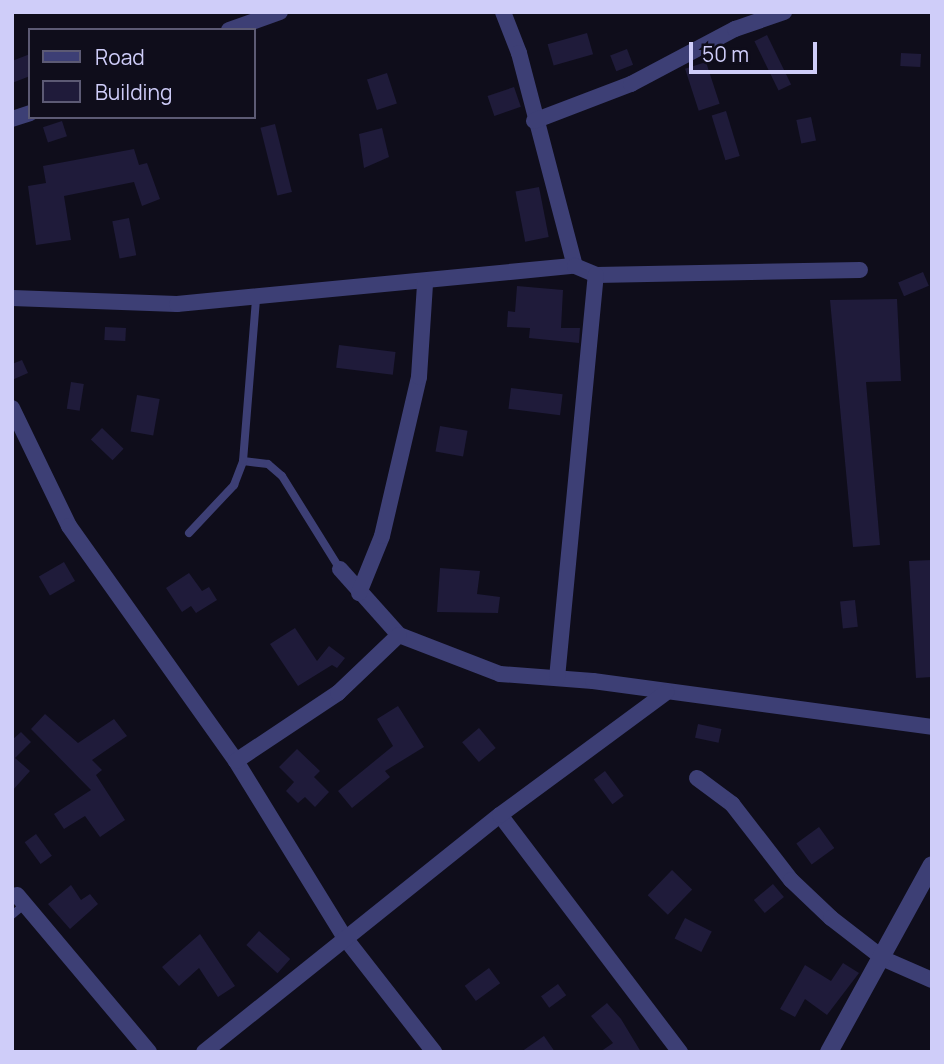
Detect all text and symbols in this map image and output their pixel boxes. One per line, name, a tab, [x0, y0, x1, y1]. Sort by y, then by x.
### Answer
legend	[28, 28, 256, 119]
scale bar	[692, 28, 820, 72]
text: 50 m	[702, 40, 749, 68]
text: Road	[95, 43, 145, 71]
text: Building	[95, 78, 172, 106]

